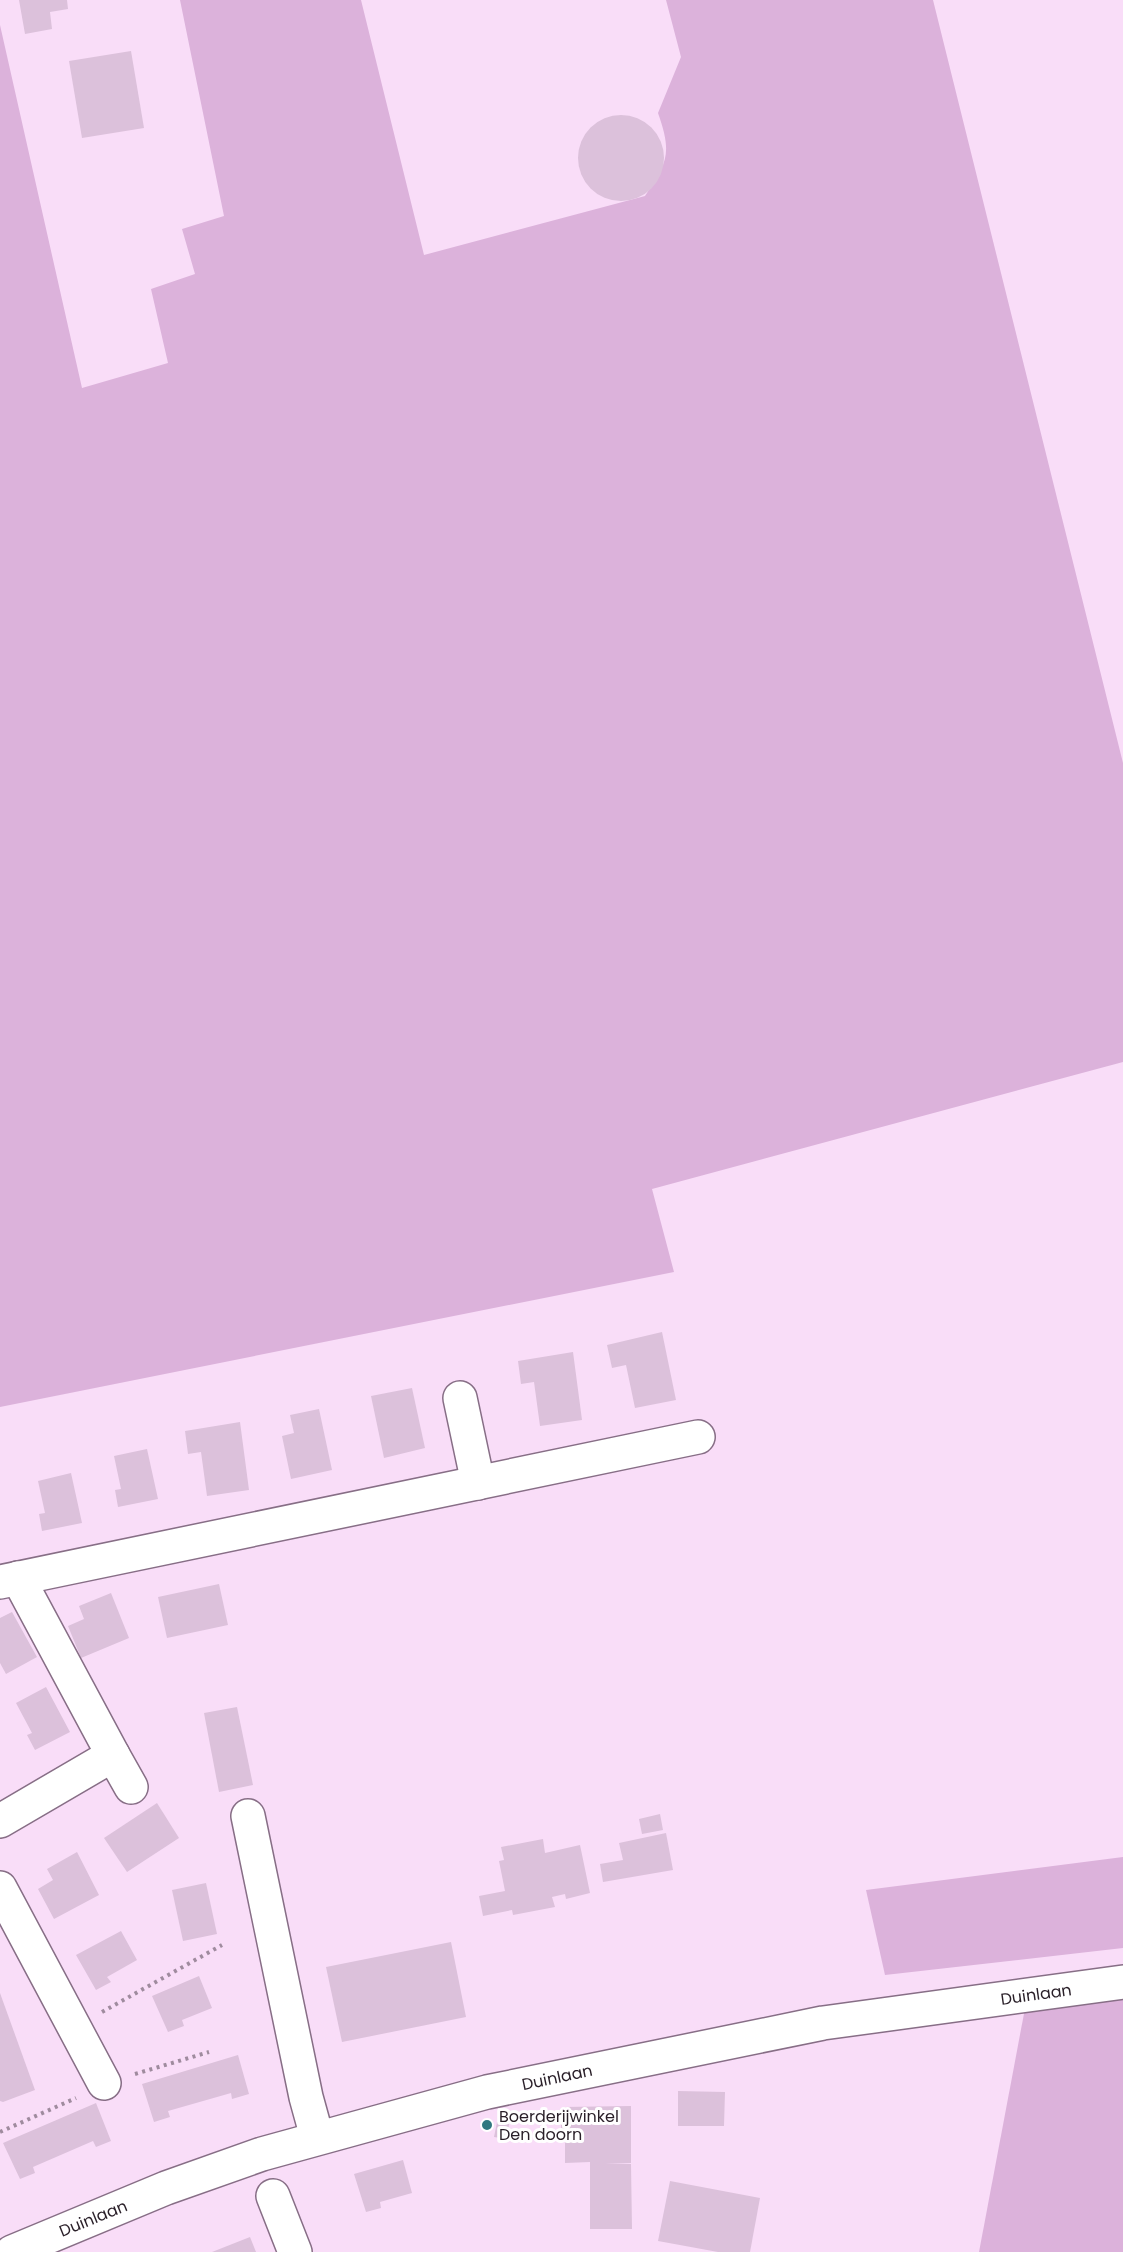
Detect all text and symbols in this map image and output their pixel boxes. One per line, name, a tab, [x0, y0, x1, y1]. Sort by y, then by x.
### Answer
street label: Duinlaan	[999, 1978, 1073, 2011]
street label: Duinlaan	[520, 2059, 594, 2096]
place label: Boerderijwinkel Den doorn	[499, 2105, 619, 2146]
marker: Boerderijwinkel Den doorn	[480, 2118, 494, 2132]
street label: Duinlaan	[56, 2194, 131, 2243]

